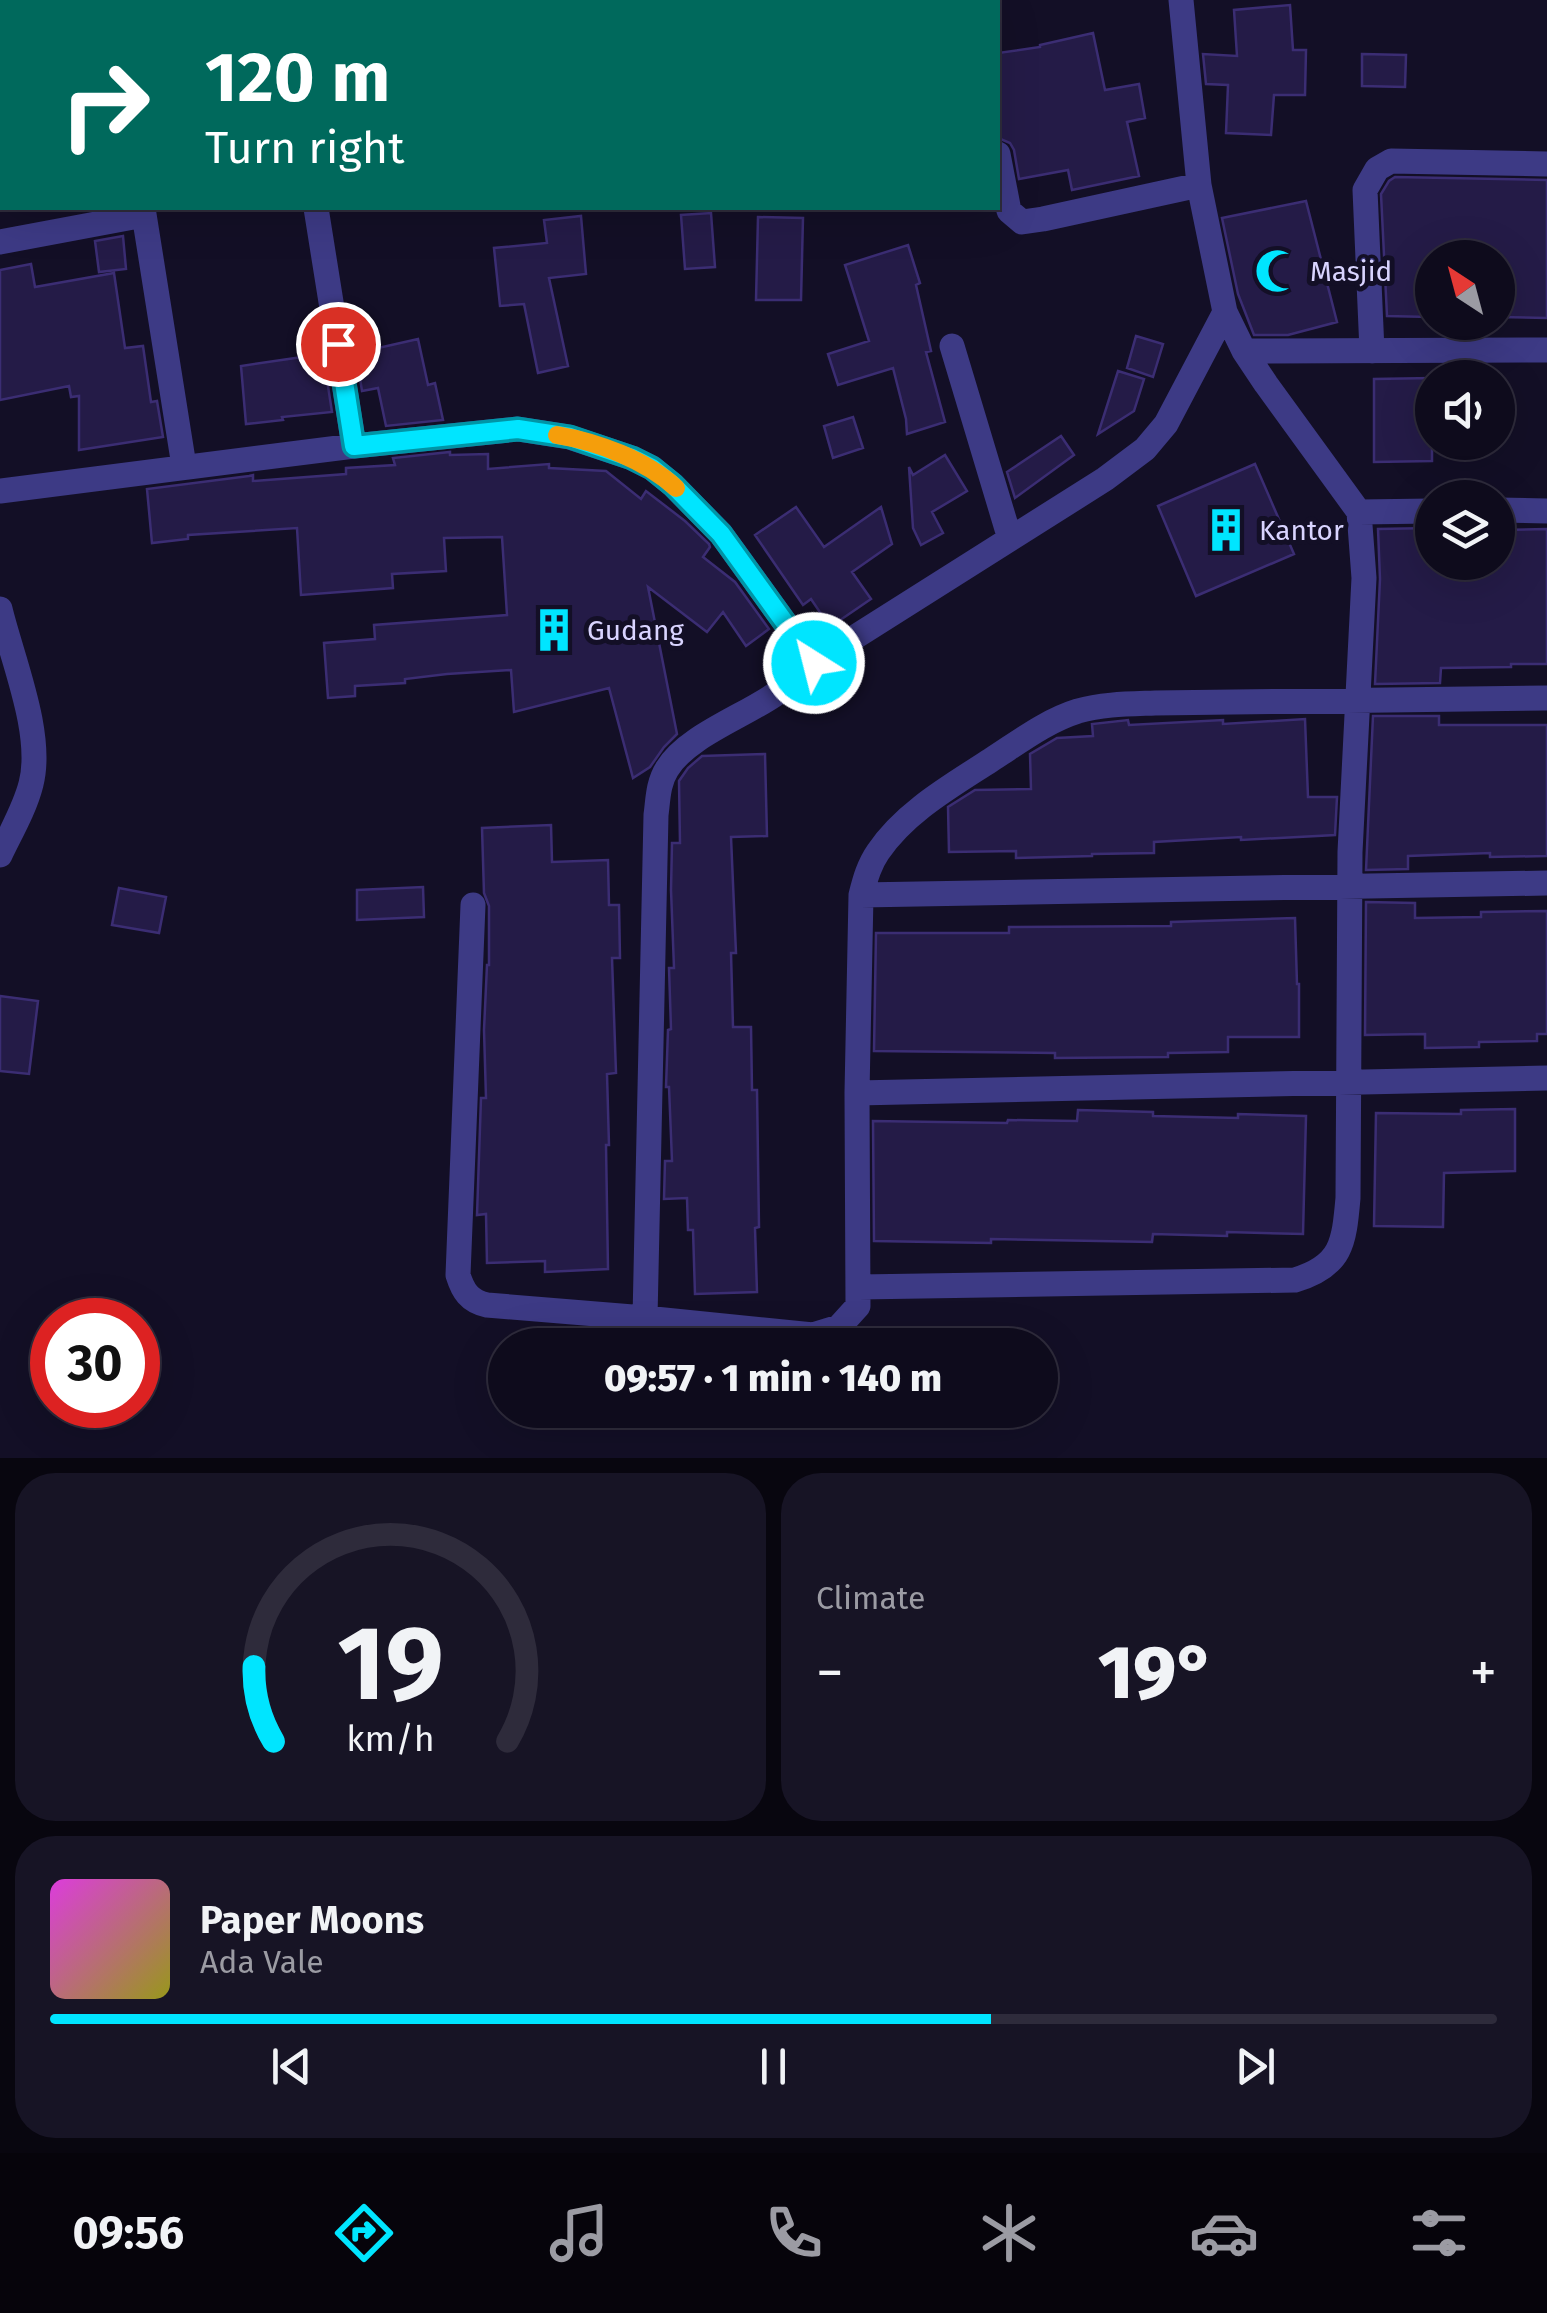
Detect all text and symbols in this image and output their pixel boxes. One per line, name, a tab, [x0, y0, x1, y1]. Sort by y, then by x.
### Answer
text: 120 m	[205, 36, 390, 120]
icon: right	[40, 40, 170, 170]
text: Turn right	[205, 121, 404, 175]
north arrow	[1415, 240, 1515, 340]
map controls	[1415, 240, 1515, 580]
mosque icon: Masjid	[1253, 247, 1301, 295]
place label: Masjid	[1310, 255, 1392, 288]
pin	[296, 302, 381, 387]
icon: arrive	[311, 317, 366, 372]
button: sound	[1415, 360, 1515, 460]
button: layers	[1415, 480, 1515, 580]
building icon: Kantor	[1202, 506, 1250, 554]
place label: Kantor	[1259, 514, 1344, 547]
building icon: Gudang	[530, 606, 578, 654]
position arrow	[762, 611, 866, 715]
place label: Gudang	[587, 614, 684, 647]
speed limit sign: 30	[30, 1298, 160, 1428]
text: 09:57 · 1 min · 140 m	[604, 1355, 942, 1401]
text: Climate	[816, 1579, 925, 1617]
text: 19	[337, 1602, 444, 1727]
text: 19°	[1098, 1628, 1215, 1718]
text: −	[816, 1640, 844, 1706]
text: +	[1470, 1640, 1497, 1706]
text: km/h	[346, 1718, 435, 1760]
text: Paper Moons	[200, 1897, 424, 1943]
text: Ada Vale	[200, 1943, 324, 1981]
icon: previous	[264, 2039, 319, 2094]
icon: pause	[746, 2039, 801, 2094]
icon: next	[1228, 2039, 1283, 2094]
icon: directions	[329, 2198, 399, 2268]
icon: music	[544, 2198, 614, 2268]
icon: phone	[759, 2198, 829, 2268]
icon: climate	[974, 2198, 1044, 2268]
icon: car	[1189, 2198, 1259, 2268]
icon: filters	[1404, 2198, 1474, 2268]
text: 09:56	[73, 2206, 184, 2260]

